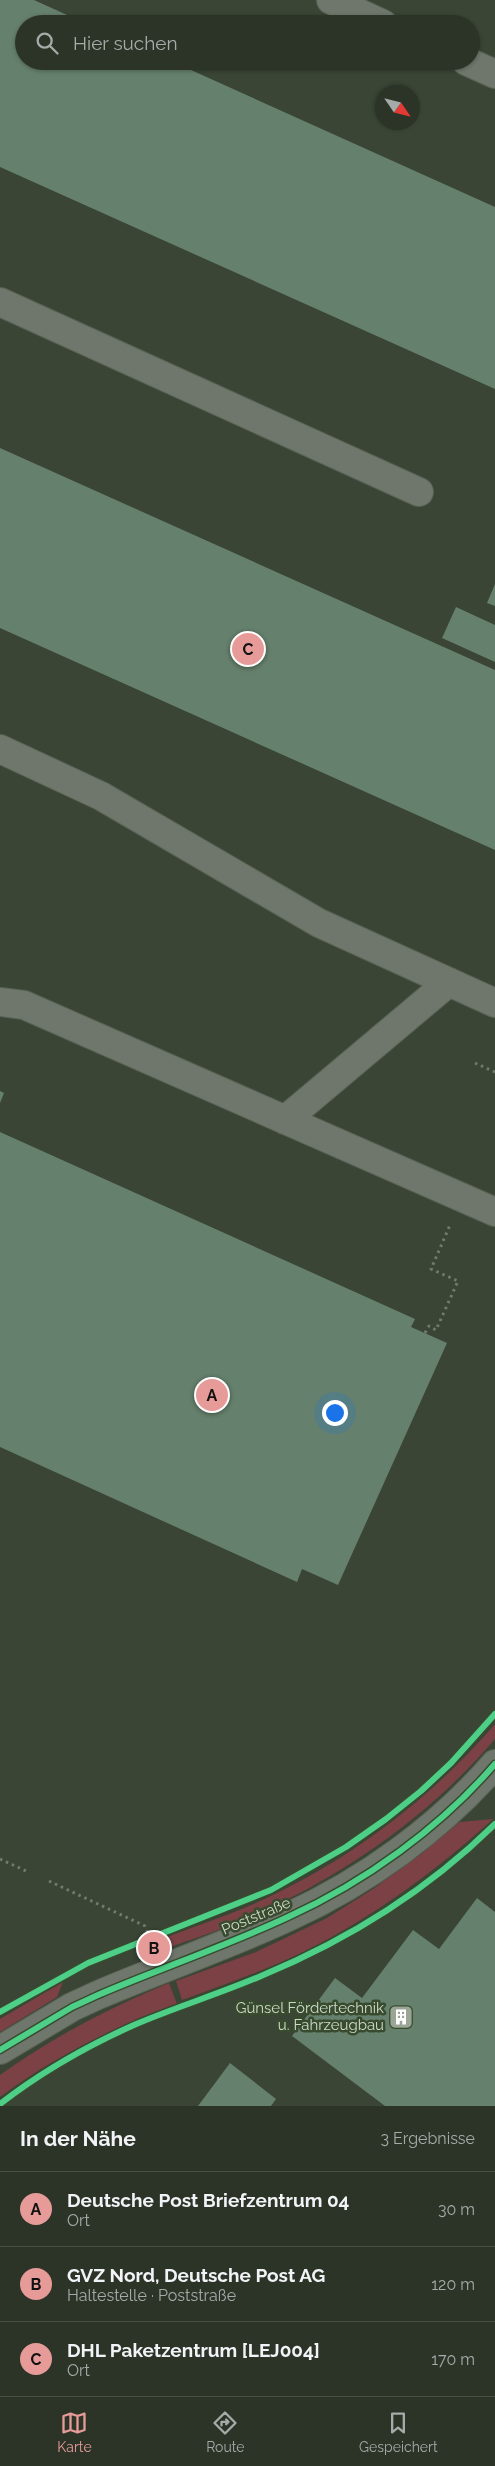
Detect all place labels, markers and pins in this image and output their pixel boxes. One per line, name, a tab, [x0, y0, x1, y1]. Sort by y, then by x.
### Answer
pin: C	[232, 630, 264, 668]
pin: A	[196, 1376, 228, 1414]
pin: B	[138, 1929, 170, 1967]
place label: Günsel Fördertechnik u. Fahrzeugbau	[236, 1999, 384, 2034]
building icon: Günsel Fördertechnik u. Fahrzeugbau	[388, 2004, 414, 2030]

